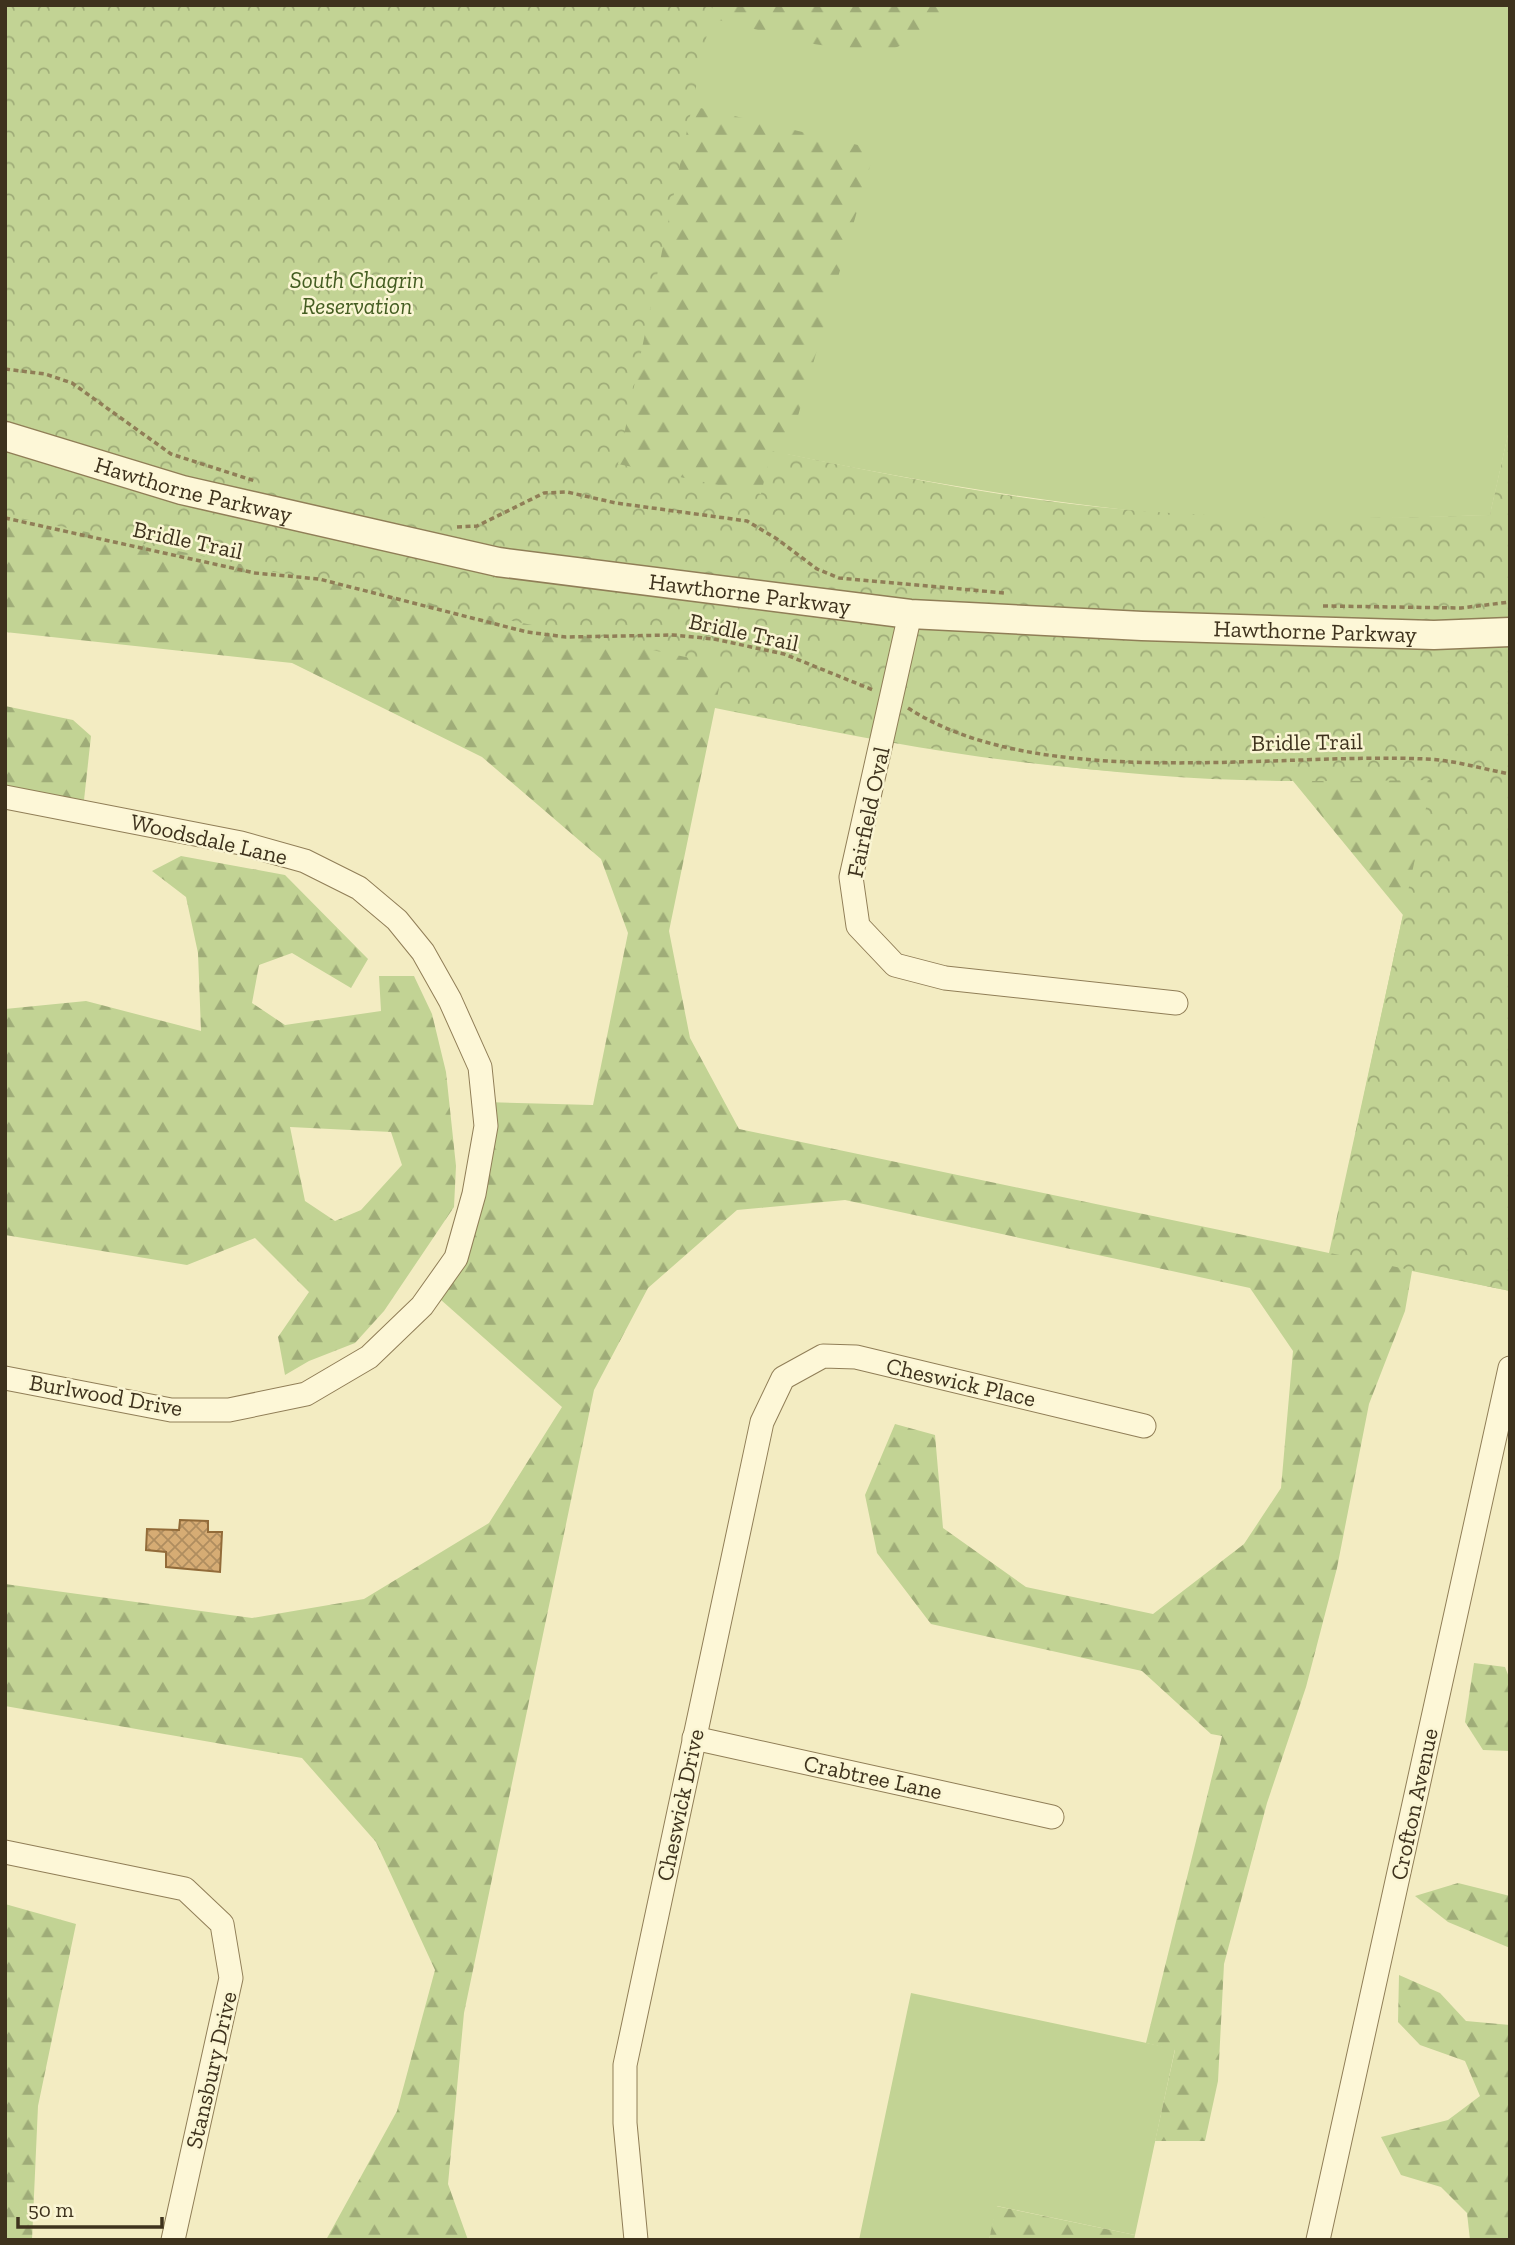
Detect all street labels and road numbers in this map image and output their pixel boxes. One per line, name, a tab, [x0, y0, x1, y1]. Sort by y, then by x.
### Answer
street label: Hawthorne Parkway	[91, 450, 295, 529]
street label: Bridle Trail	[131, 515, 245, 565]
street label: Hawthorne Parkway	[647, 567, 853, 620]
street label: Bridle Trail	[687, 607, 801, 657]
street label: Hawthorne Parkway	[1213, 614, 1417, 648]
street label: Bridle Trail	[1251, 727, 1363, 757]
street label: Fairfield Oval	[840, 744, 896, 880]
street label: Woodsdale Lane	[128, 807, 290, 871]
street label: Cheswick Place	[884, 1351, 1038, 1413]
street label: Burlwood Drive	[27, 1368, 185, 1422]
street label: Crofton Avenue	[1384, 1725, 1444, 1883]
street label: Cheswick Drive	[650, 1726, 710, 1884]
street label: Crabtree Lane	[801, 1749, 945, 1805]
street label: Stansbury Drive	[179, 1989, 243, 2151]

